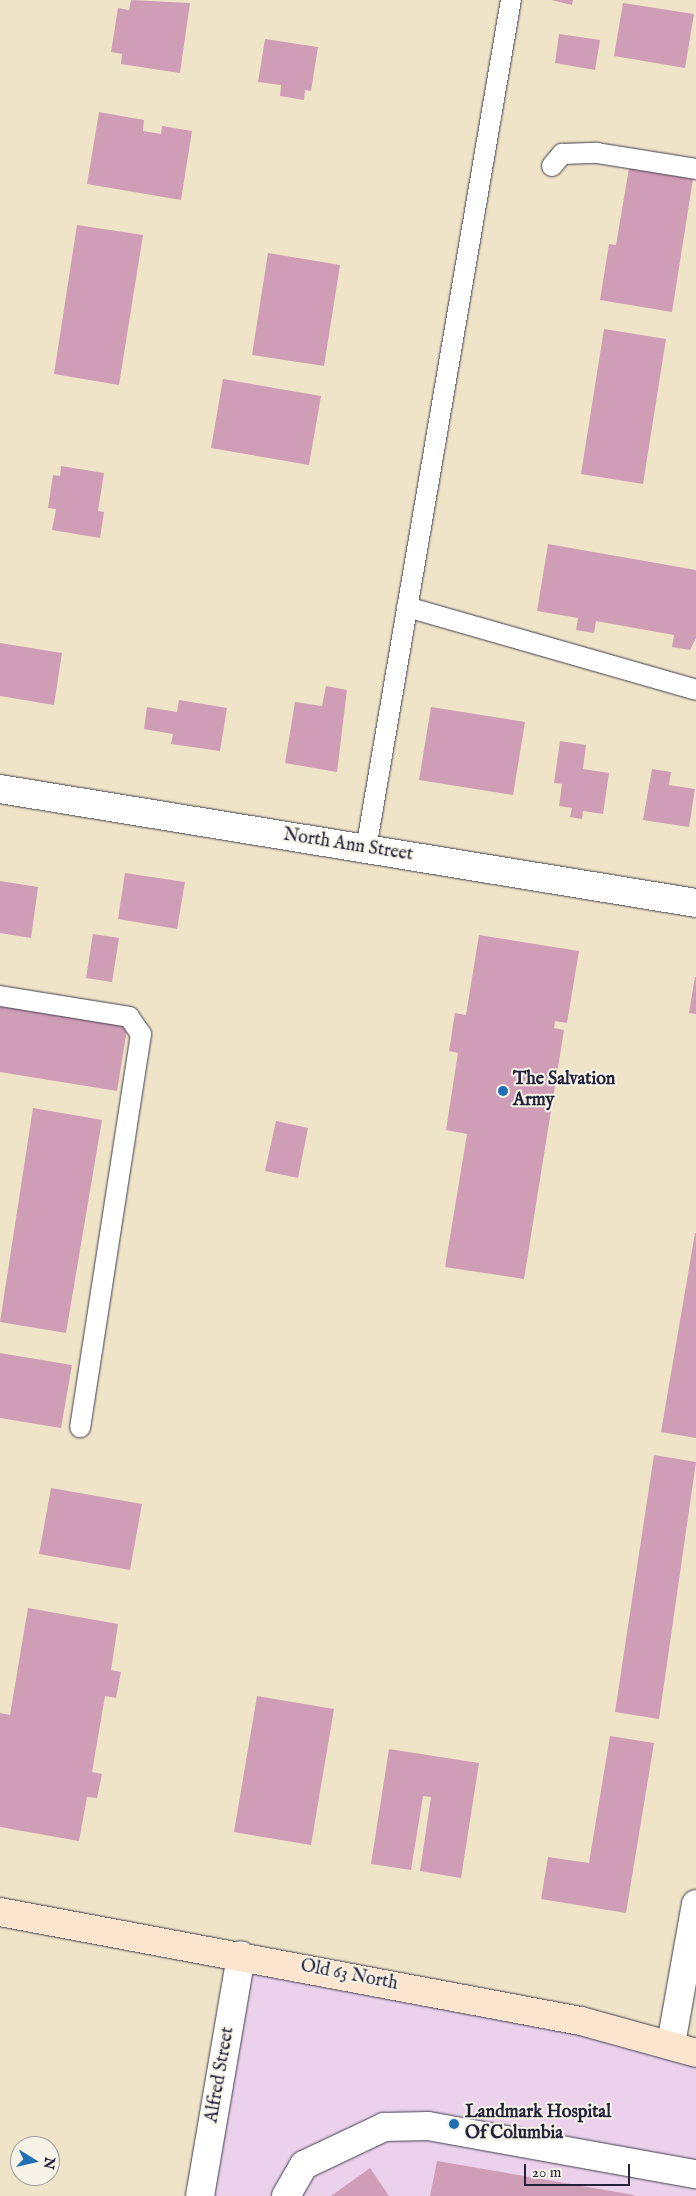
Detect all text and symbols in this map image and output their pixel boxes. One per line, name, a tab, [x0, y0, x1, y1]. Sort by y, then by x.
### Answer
street label: North Ann Street	[282, 825, 414, 867]
place label: The Salvation Army	[513, 1070, 615, 1112]
marker: The Salvation Army	[497, 1085, 509, 1097]
street label: Old 63 North	[299, 1956, 399, 1996]
street label: Alfred Street	[202, 2025, 240, 2125]
place label: Landmark Hospital Of Columbia	[465, 2103, 611, 2146]
marker: Landmark Hospital Of Columbia	[447, 2117, 461, 2131]
north arrow	[10, 2136, 60, 2186]
scale bar	[526, 2154, 632, 2186]
text: N	[39, 2156, 59, 2171]
text: 20 m	[532, 2163, 561, 2182]

